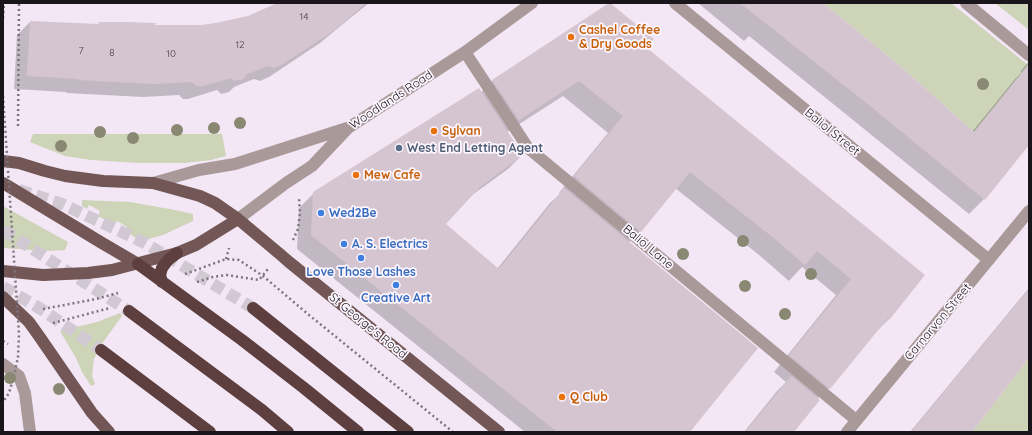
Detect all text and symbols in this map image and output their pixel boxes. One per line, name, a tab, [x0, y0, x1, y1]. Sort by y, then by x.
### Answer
house number: 14	[300, 11, 308, 23]
place label: Cashel Coffee & Dry Goods	[579, 23, 660, 51]
marker: Cashel Coffee & Dry Goods	[566, 32, 576, 42]
house number: 12	[235, 39, 245, 51]
house number: 7	[78, 45, 84, 57]
house number: 8	[109, 47, 115, 59]
house number: 10	[166, 48, 176, 60]
street label: Woodlands Road	[347, 68, 435, 132]
street label: Baliol Street	[802, 105, 862, 159]
place label: Sylvan	[442, 124, 481, 138]
marker: Sylvan	[429, 126, 439, 136]
place label: West End Letting Agent	[407, 141, 543, 155]
marker: West End Letting Agent	[394, 143, 404, 153]
place label: Mew Cafe	[364, 168, 421, 182]
marker: Mew Cafe	[351, 170, 361, 180]
place label: Wed2Be	[329, 206, 377, 220]
marker: Wed2Be	[316, 208, 326, 218]
street label: Baliol Lane	[620, 222, 676, 272]
place label: A. S. Electrics	[352, 237, 428, 251]
marker: A. S. Electrics	[339, 239, 349, 249]
marker: Love Those Lashes	[356, 253, 366, 263]
place label: Love Those Lashes	[306, 265, 416, 279]
marker: Creative Art	[391, 280, 401, 290]
street label: Carnarvon Street	[902, 281, 974, 363]
street label: St George's Road	[326, 290, 410, 362]
place label: Creative Art	[361, 291, 431, 305]
place label: Q Club	[570, 390, 608, 404]
marker: Q Club	[557, 392, 567, 402]

